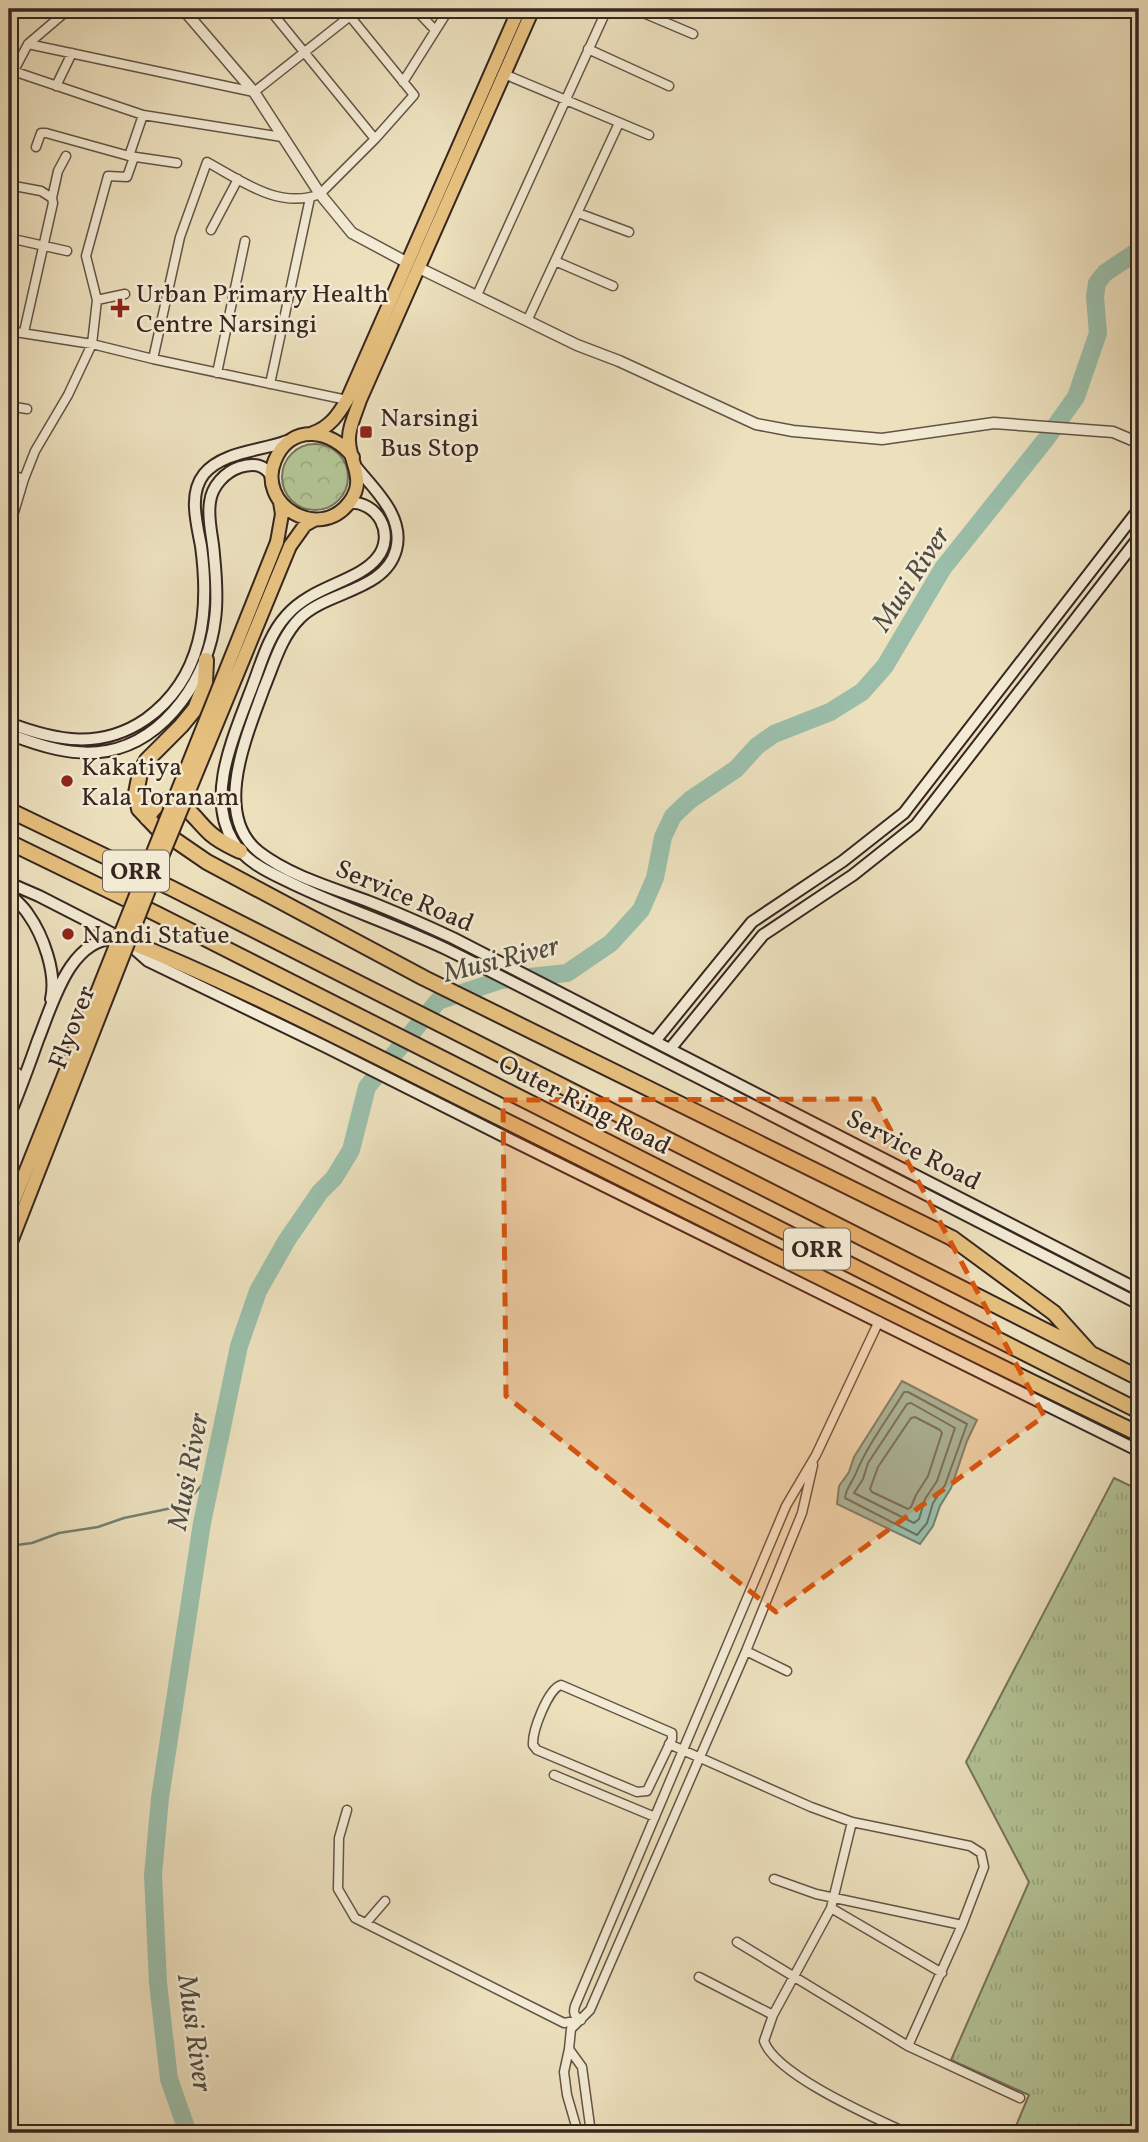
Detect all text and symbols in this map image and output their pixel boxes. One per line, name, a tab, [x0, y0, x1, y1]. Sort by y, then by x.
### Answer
place label: Urban Primary Health Centre Narsingi	[136, 277, 389, 343]
marker: Urban Primary Health Centre Narsingi	[110, 298, 130, 318]
place label: Narsingi Bus Stop	[380, 401, 479, 467]
marker: Narsingi Bus Stop	[358, 424, 374, 440]
water label: Musi River	[863, 519, 961, 640]
place label: Kakatiya Kala Toranam	[81, 750, 239, 816]
marker: Kakatiya Kala Toranam	[59, 773, 75, 789]
road number: ORR	[103, 850, 169, 892]
street label: Service Road	[330, 852, 479, 942]
place label: Nandi Statue	[82, 918, 230, 954]
marker: Nandi Statue	[60, 926, 76, 942]
water label: Musi River	[439, 927, 564, 994]
street label: Flyover	[41, 981, 105, 1075]
street label: Outer Ring Road	[492, 1047, 677, 1165]
street label: Service Road	[839, 1101, 987, 1200]
road number: ORR	[784, 1228, 850, 1269]
water label: Musi River	[159, 1409, 220, 1534]
water label: Musi River	[166, 1971, 221, 2095]

